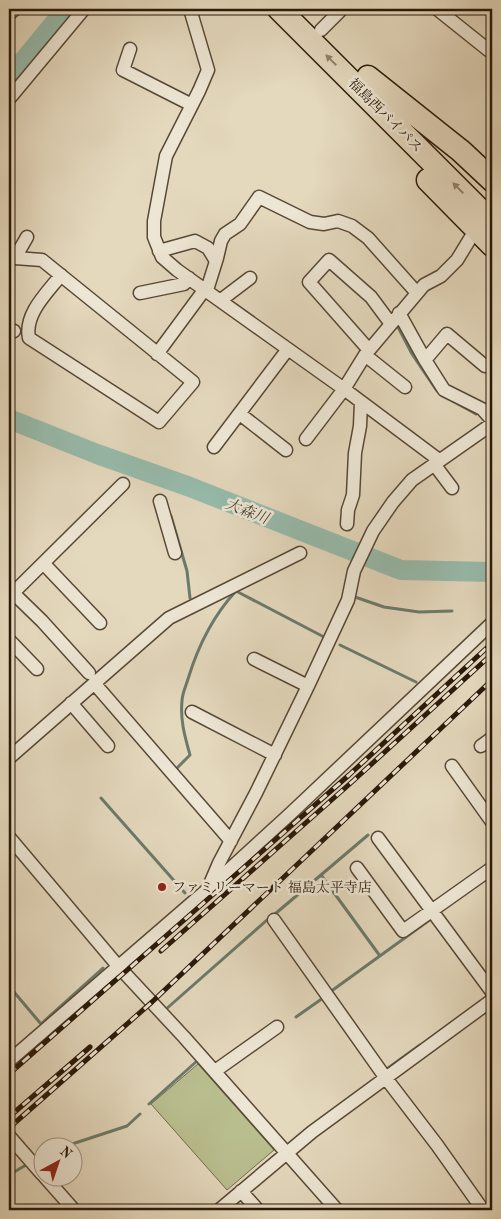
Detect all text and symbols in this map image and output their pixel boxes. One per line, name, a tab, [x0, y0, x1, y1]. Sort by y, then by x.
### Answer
one-way arrow	[325, 55, 337, 67]
street label: 福島西バイパス	[346, 75, 426, 155]
one-way arrow	[452, 182, 464, 194]
water label: 大森川	[223, 495, 273, 528]
place label: ファミリーマート 福島太平寺店	[172, 880, 372, 895]
marker: ファミリーマート 福島太平寺店	[156, 881, 168, 893]
north arrow	[32, 1136, 82, 1186]
text: N	[57, 1144, 75, 1162]

